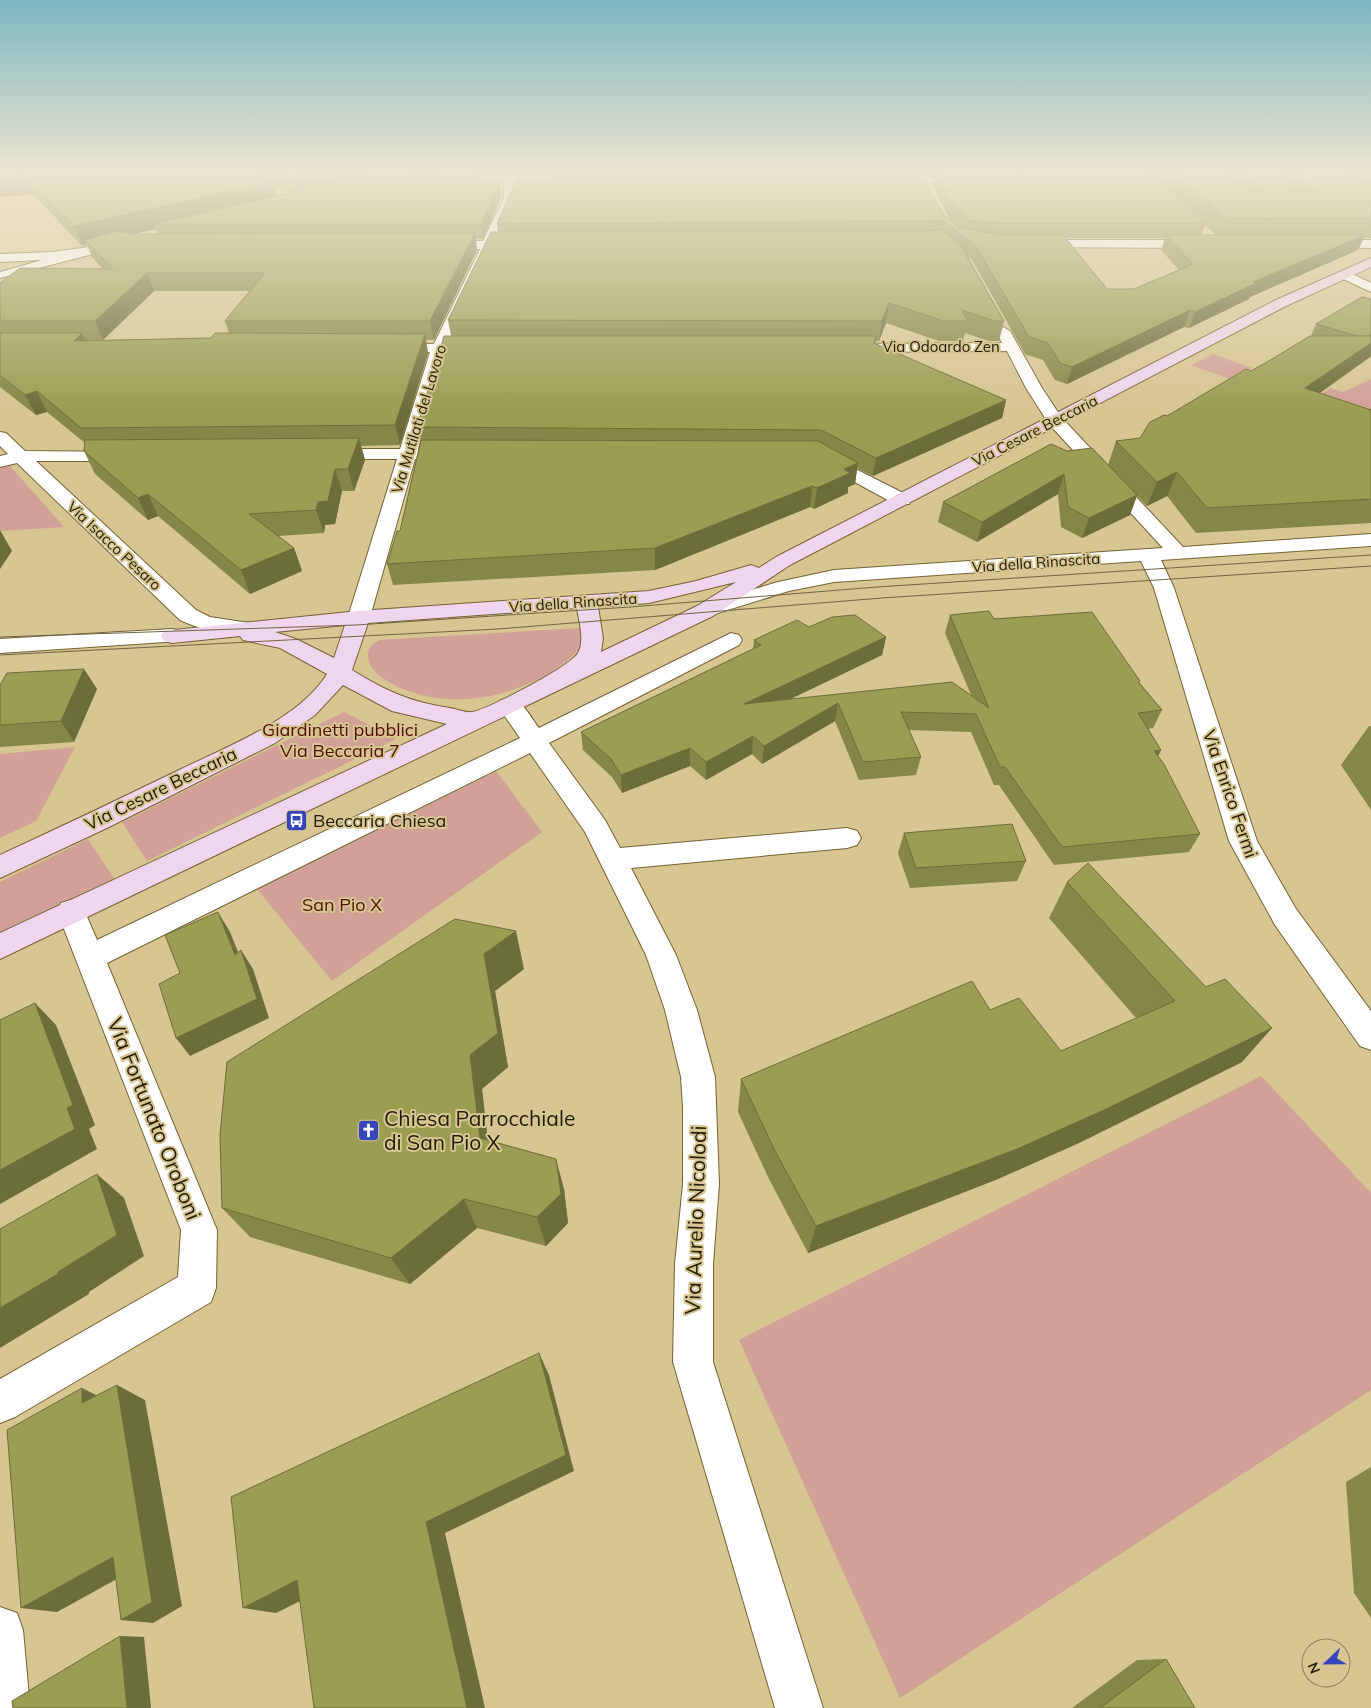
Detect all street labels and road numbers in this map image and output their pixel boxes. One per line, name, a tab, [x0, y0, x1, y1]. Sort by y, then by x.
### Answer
street label: Via Odoardo Zen	[882, 337, 1000, 356]
street label: Via Mutilati del Lavoro	[387, 342, 450, 496]
street label: Via Cesare Beccaria	[969, 391, 1101, 471]
street label: Via Isacco Pesaro	[63, 497, 166, 594]
street label: Via della Rinascita	[971, 549, 1101, 576]
street label: Via della Rinascita	[508, 589, 638, 616]
street label: Via Enrico Fermi	[1198, 727, 1263, 861]
street label: Via Cesare Beccaria	[81, 742, 241, 835]
street label: Via Fortunato Oroboni	[102, 1014, 207, 1224]
street label: Via Aurelio Nicolodi	[679, 1125, 711, 1315]

